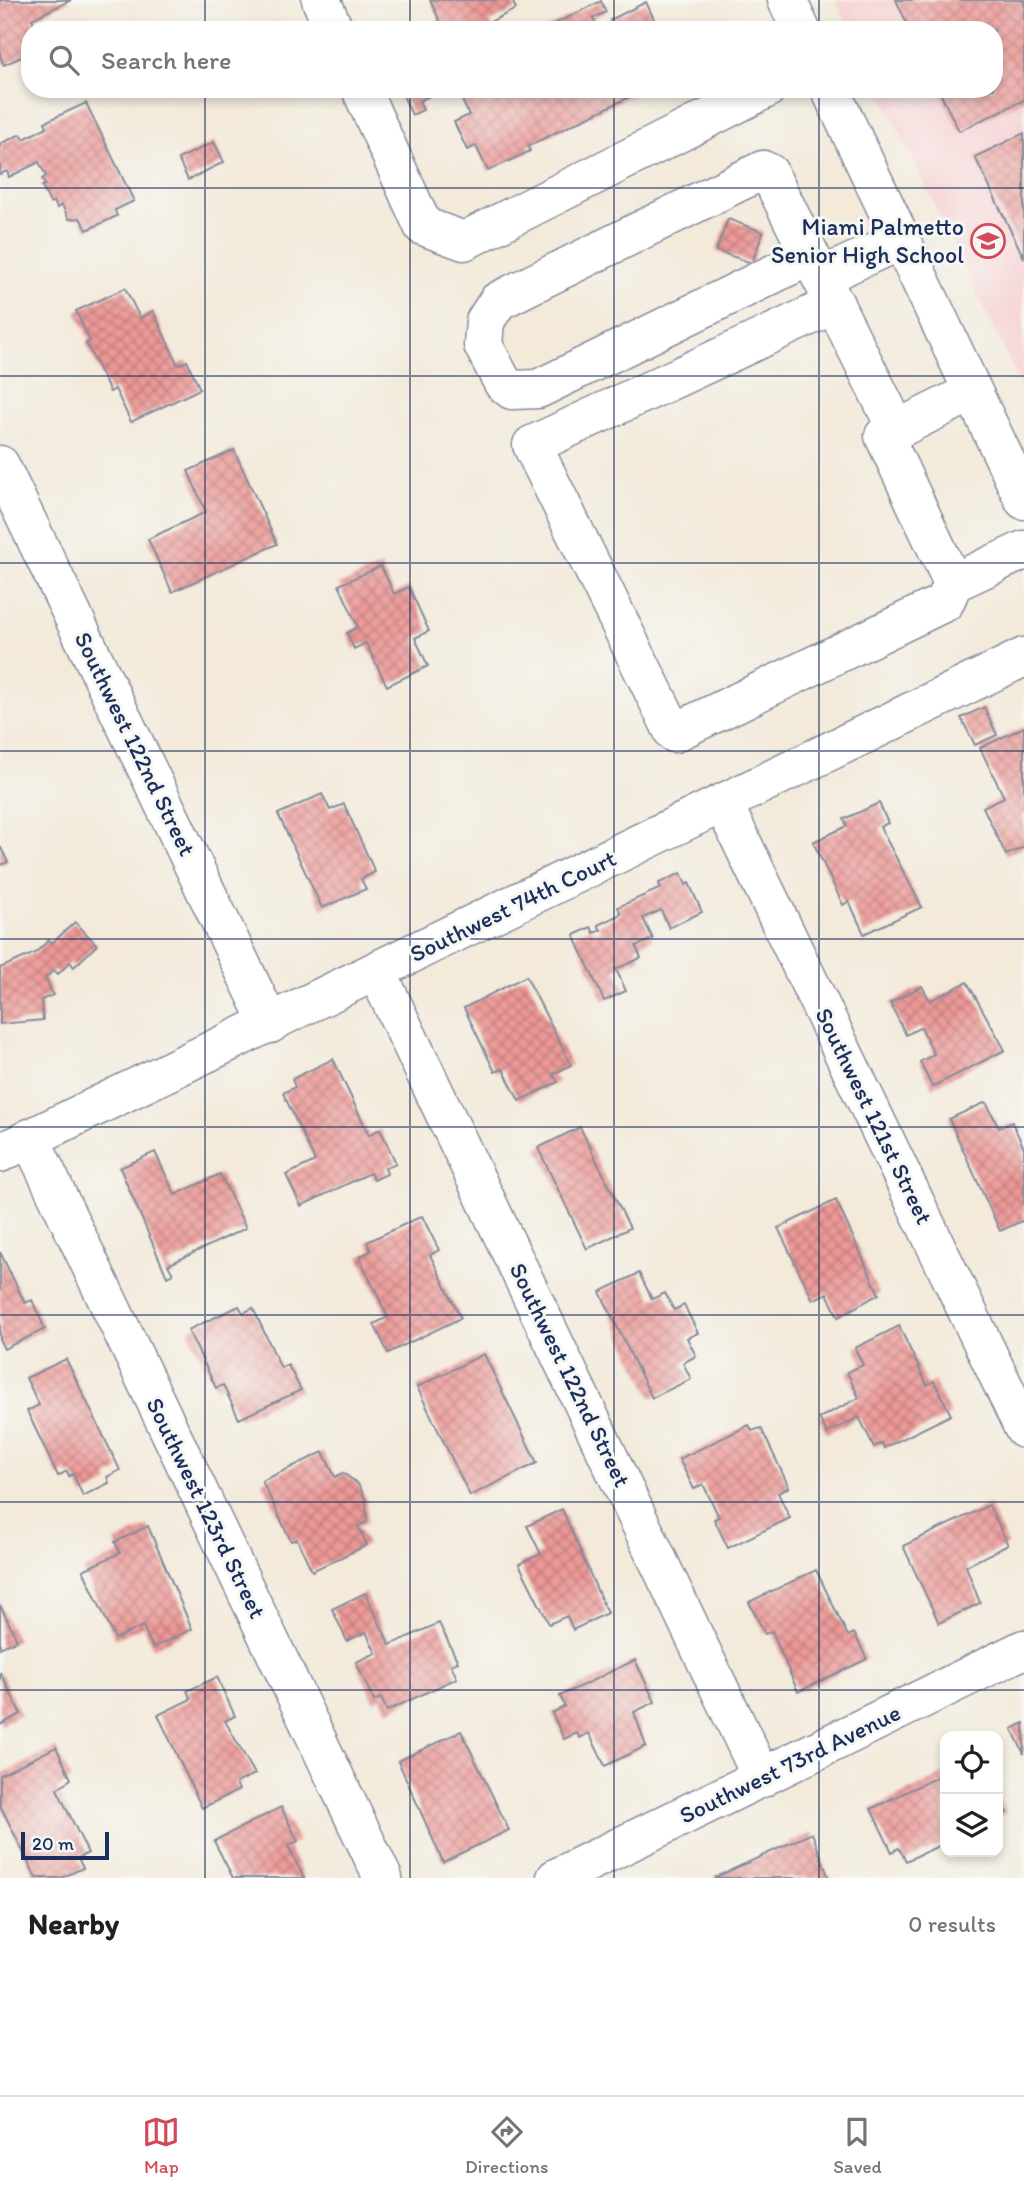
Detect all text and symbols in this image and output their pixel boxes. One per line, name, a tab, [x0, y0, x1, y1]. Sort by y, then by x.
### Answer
search box	[21, 21, 1003, 98]
icon: search	[45, 41, 83, 79]
text: Search here	[101, 44, 231, 76]
place label: Miami Palmetto Senior High School	[771, 212, 964, 269]
school or university icon: Miami Palmetto Senior High School	[969, 222, 1007, 260]
street label: Southwest 122nd Street	[69, 627, 202, 861]
street label: Southwest 74th Court	[405, 843, 621, 968]
street label: Southwest 121st Street	[809, 1003, 939, 1229]
street label: Southwest 122nd Street	[504, 1258, 637, 1492]
street label: Southwest 123rd Street	[140, 1393, 273, 1623]
street label: Southwest 73rd Avenue	[674, 1697, 905, 1830]
map controls	[940, 1731, 1003, 1857]
button: locate	[940, 1731, 1003, 1794]
button: layers	[940, 1794, 1003, 1857]
scale bar	[21, 1829, 108, 1861]
text: 20 m	[32, 1832, 74, 1855]
text: Nearby	[28, 1905, 119, 1942]
text: 0 results	[908, 1910, 996, 1938]
tab: Map	[142, 2113, 180, 2178]
tab: Directions	[465, 2113, 549, 2178]
tab: Saved	[833, 2113, 882, 2178]

